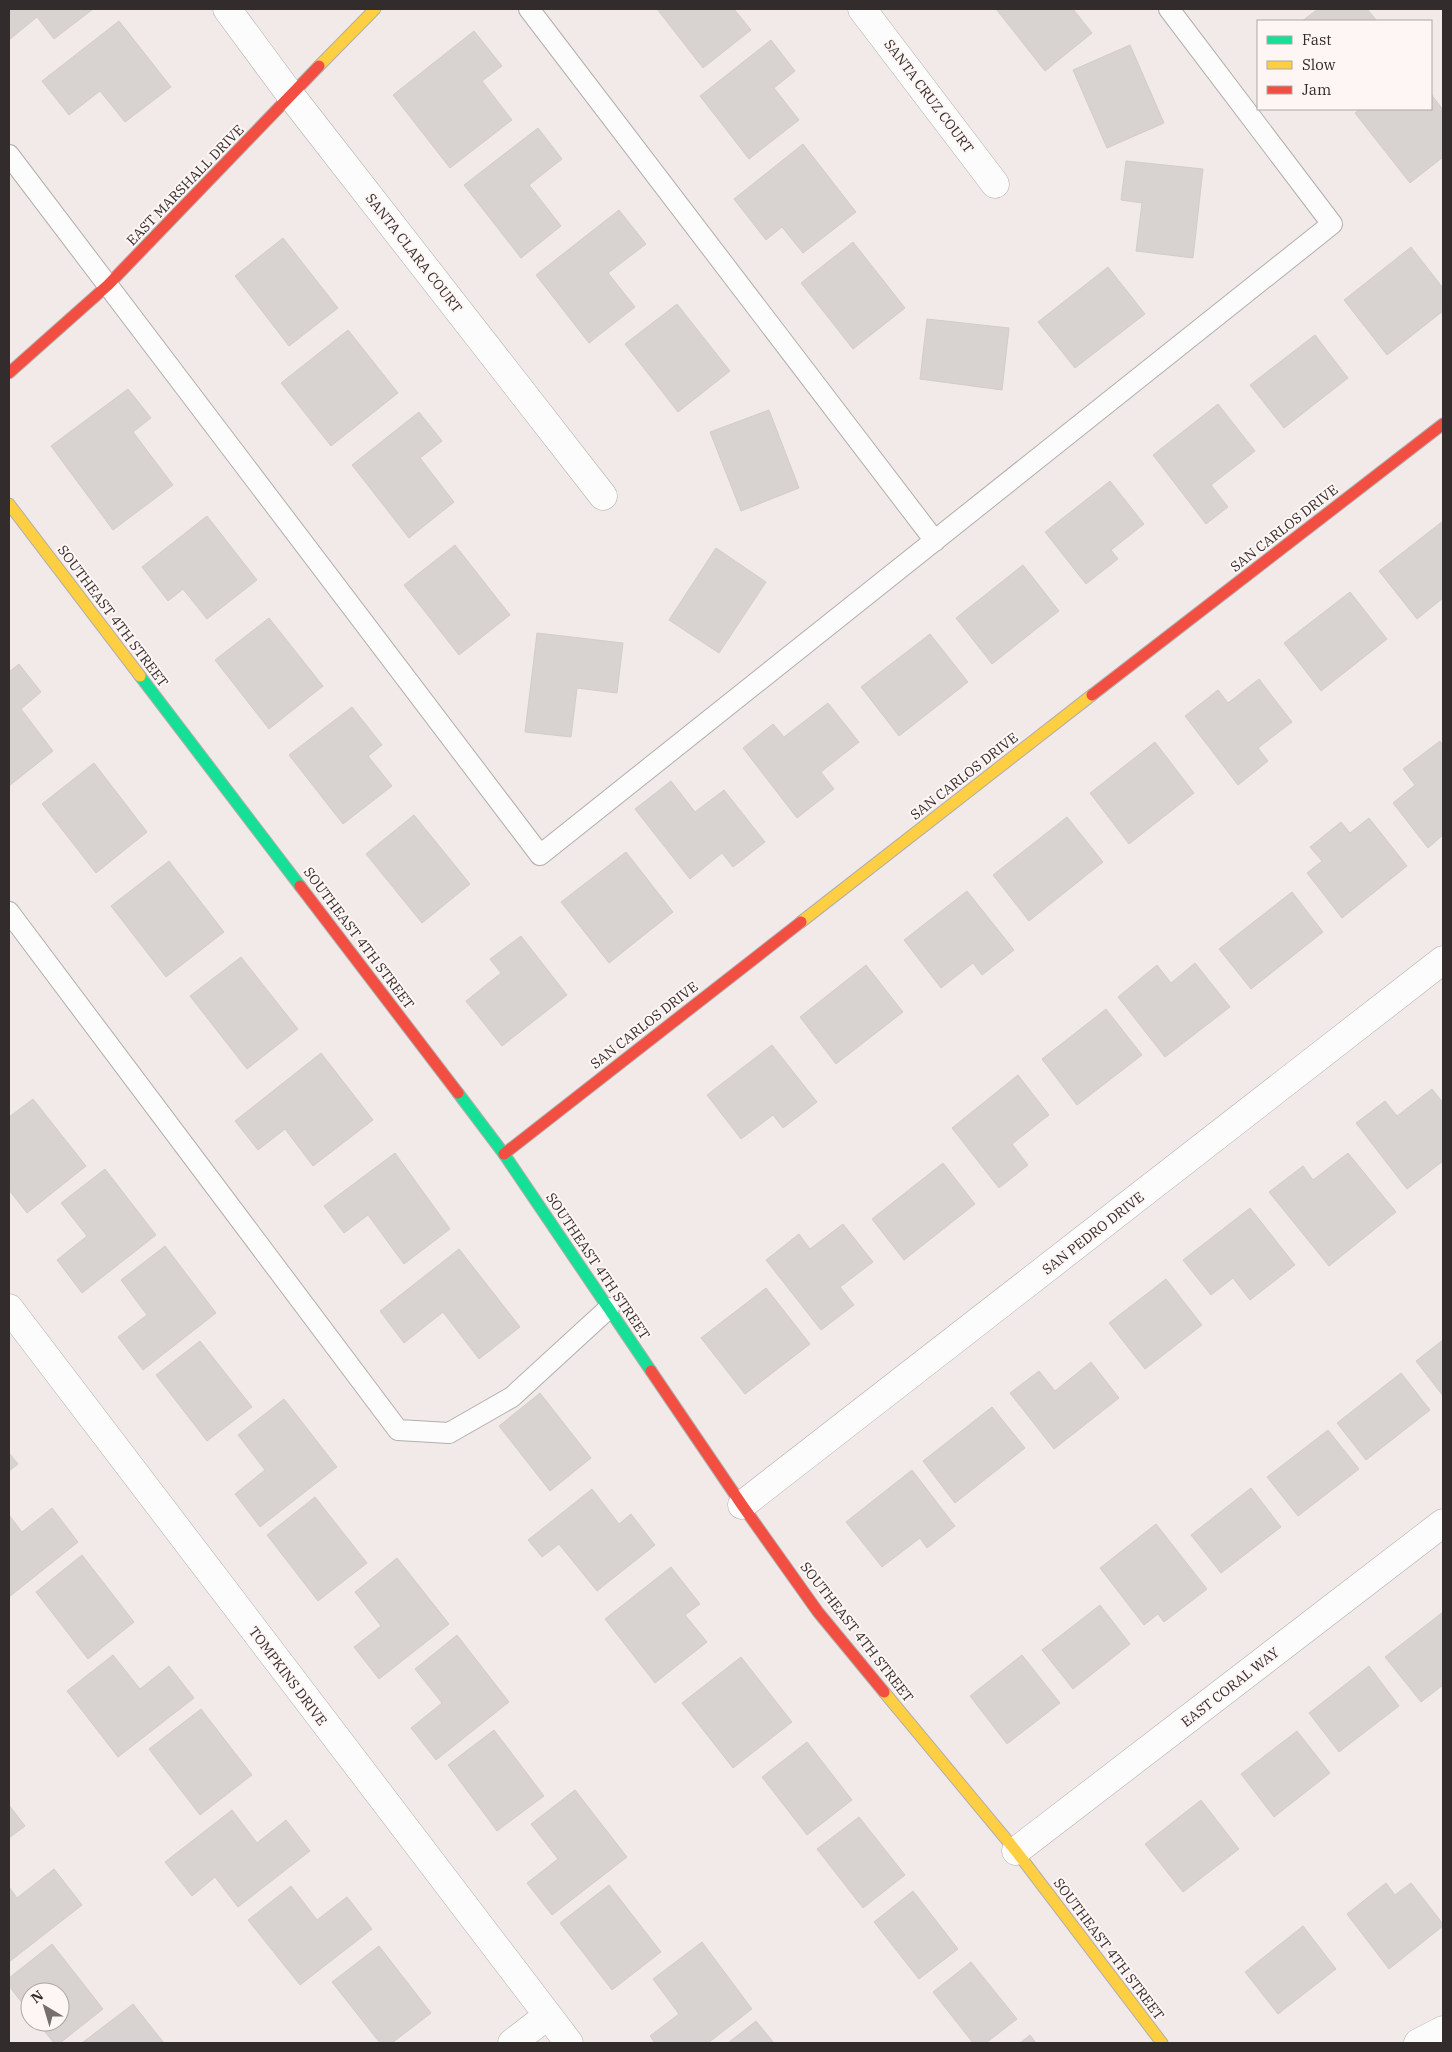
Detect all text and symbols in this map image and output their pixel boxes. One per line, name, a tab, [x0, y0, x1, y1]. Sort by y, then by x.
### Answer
legend	[1257, 20, 1432, 110]
text: Fast	[1302, 30, 1332, 49]
street label: SANTA CRUZ COURT	[880, 35, 978, 157]
text: Slow	[1302, 55, 1336, 74]
text: Jam	[1302, 80, 1331, 99]
street label: EAST MARSHALL DRIVE	[122, 121, 248, 249]
street label: SANTA CLARA COURT	[362, 190, 466, 316]
street label: SAN CARLOS DRIVE	[1227, 480, 1341, 576]
street label: SOUTHEAST 4TH STREET	[54, 541, 172, 691]
street label: SAN CARLOS DRIVE	[907, 728, 1021, 824]
street label: SOUTHEAST 4TH STREET	[300, 863, 418, 1013]
street label: SAN CARLOS DRIVE	[587, 977, 701, 1073]
street label: SAN PEDRO DRIVE	[1038, 1188, 1148, 1278]
street label: SOUTHEAST 4TH STREET	[542, 1189, 654, 1343]
street label: SOUTHEAST 4TH STREET	[797, 1558, 917, 1706]
street label: TOMPKINS DRIVE	[245, 1623, 331, 1729]
street label: EAST CORAL WAY	[1177, 1643, 1283, 1731]
street label: SOUTHEAST 4TH STREET	[1050, 1874, 1168, 2024]
north arrow	[20, 1982, 70, 2032]
text: N	[27, 1986, 47, 2007]

